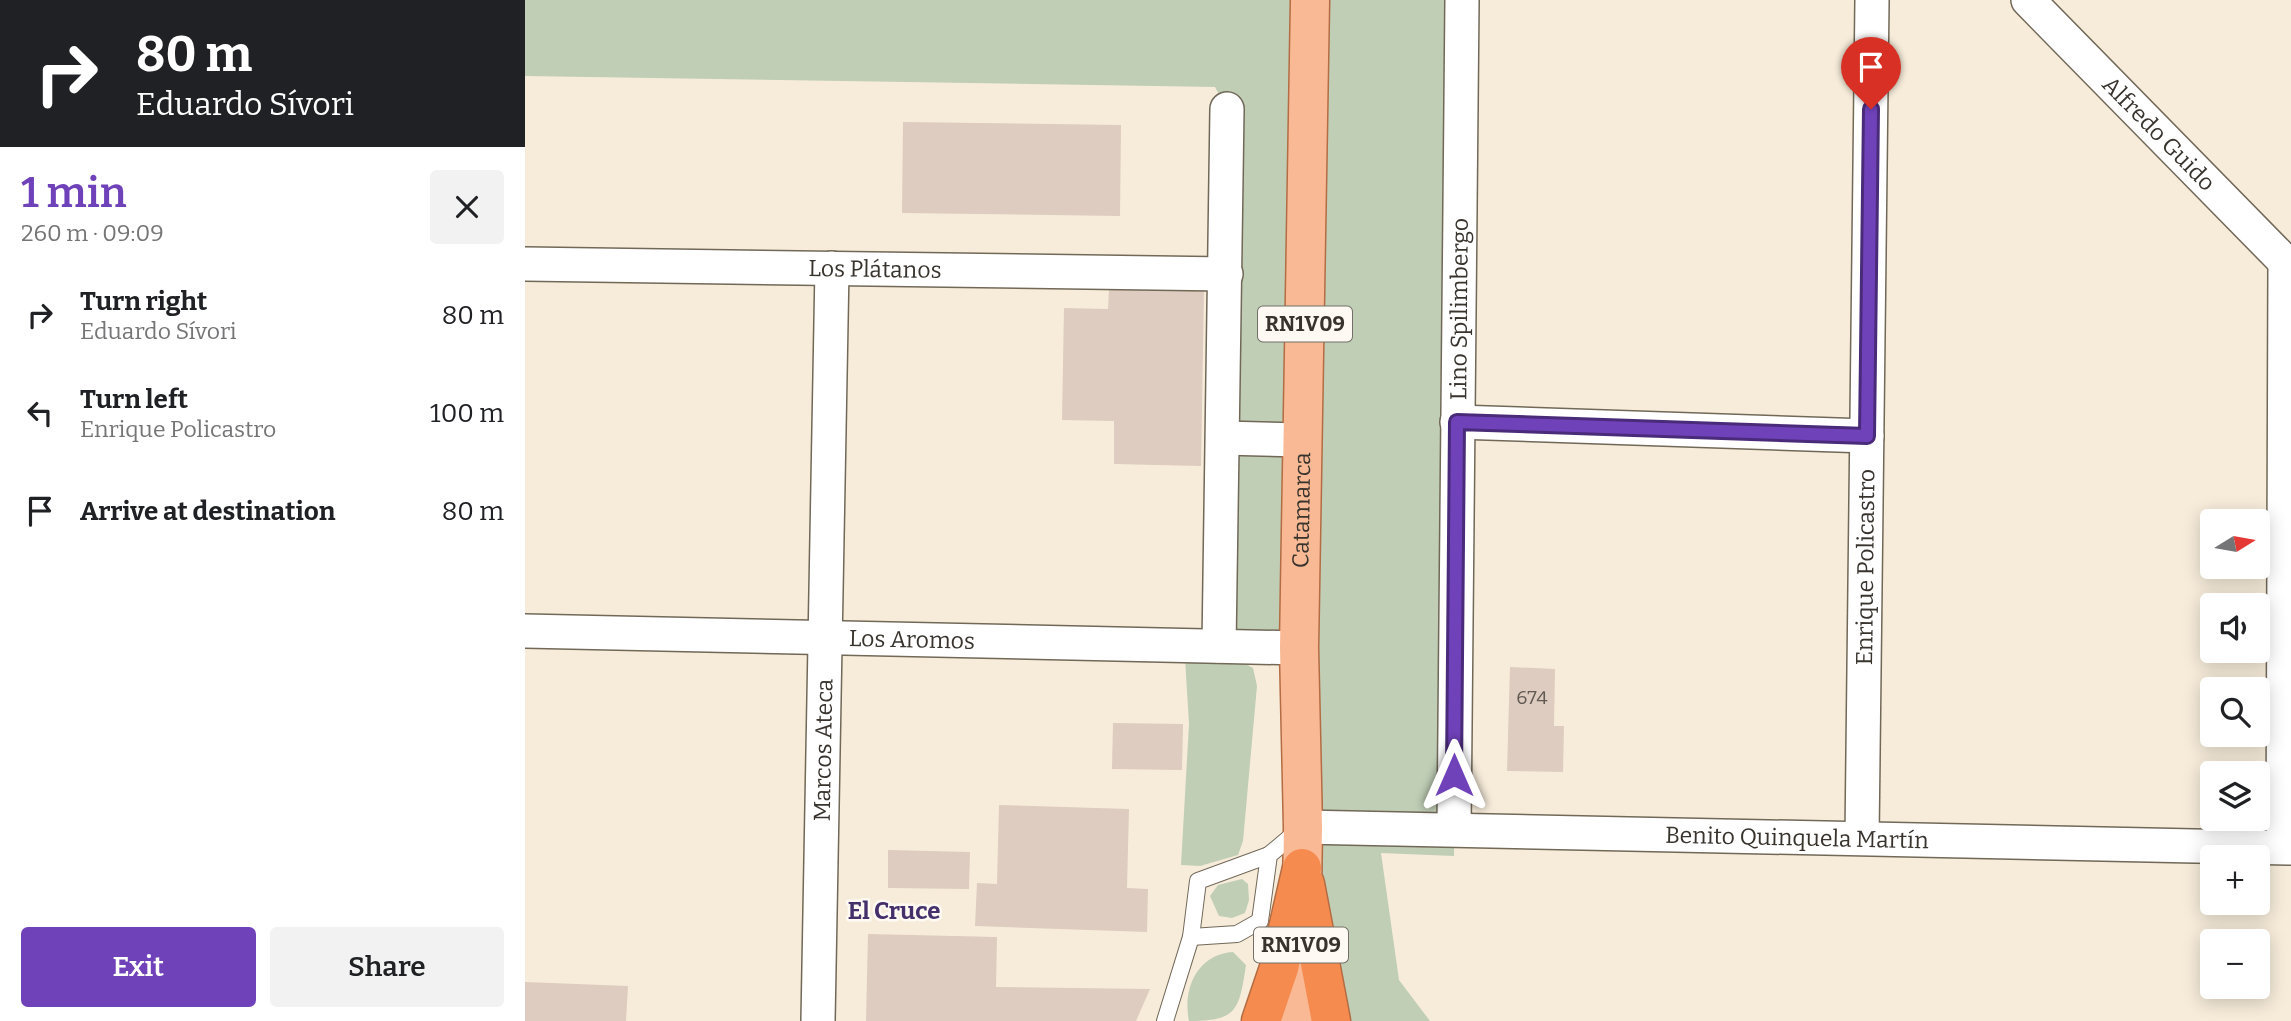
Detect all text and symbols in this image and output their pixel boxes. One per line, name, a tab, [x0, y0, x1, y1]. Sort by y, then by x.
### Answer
text: 80 m	[136, 25, 252, 84]
icon: right	[21, 28, 112, 119]
pin	[1841, 37, 1901, 109]
icon: arrive	[1852, 48, 1890, 86]
street label: Alfredo Guido	[2097, 70, 2221, 197]
text: Eduardo Sívori	[136, 85, 354, 123]
text: 1 min	[21, 168, 127, 218]
button: close	[430, 170, 504, 244]
street label: Lino Spilimbergo	[1444, 218, 1474, 400]
text: 260 m · 09:09	[21, 219, 164, 247]
street label: Los Plátanos	[808, 254, 942, 284]
text: Turn right	[80, 286, 207, 317]
icon: right	[21, 296, 59, 334]
text: 80 m	[442, 300, 504, 331]
road number: RN1V09	[1258, 306, 1352, 342]
text: Eduardo Sívori	[80, 317, 237, 345]
text: Turn left	[80, 384, 188, 415]
icon: left	[21, 394, 59, 432]
text: 100 m	[430, 398, 504, 429]
text: Enrique Policastro	[80, 415, 276, 443]
street label: Catamarca	[1286, 452, 1316, 568]
street label: Enrique Policastro	[1850, 469, 1880, 665]
icon: arrive	[21, 492, 59, 530]
text: Arrive at destination	[80, 496, 335, 527]
text: 80 m	[442, 496, 504, 527]
north arrow	[2200, 509, 2270, 579]
map controls	[2200, 509, 2270, 999]
button: sound	[2200, 593, 2270, 663]
street label: Los Aromos	[849, 624, 975, 655]
button: search	[2200, 677, 2270, 747]
street label: Marcos Ateca	[808, 678, 838, 822]
house number: 674	[1516, 686, 1548, 709]
position arrow	[1417, 738, 1491, 812]
button: layers	[2200, 761, 2270, 831]
street label: Benito Quinquela Martín	[1665, 821, 1929, 854]
button: +	[2200, 845, 2270, 915]
district label: El Cruce	[848, 897, 940, 925]
button: Exit	[21, 927, 256, 1007]
button: Share	[270, 927, 504, 1007]
road number: RN1V09	[1254, 928, 1348, 962]
button: −	[2200, 929, 2270, 999]

